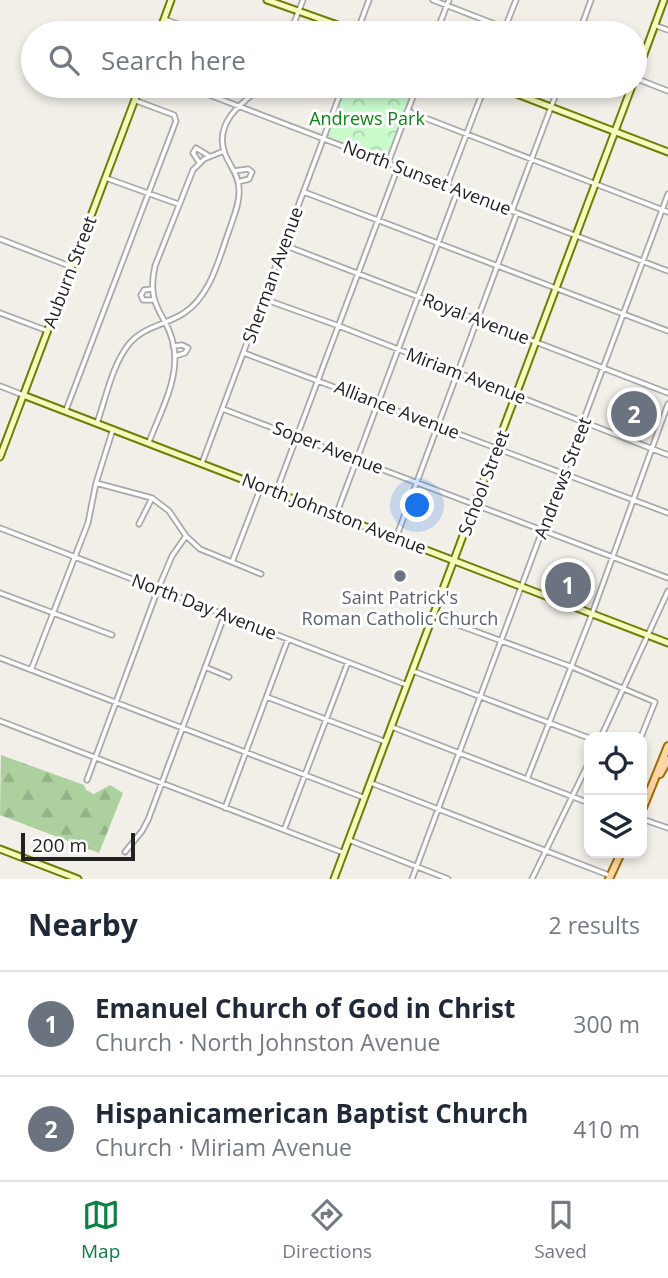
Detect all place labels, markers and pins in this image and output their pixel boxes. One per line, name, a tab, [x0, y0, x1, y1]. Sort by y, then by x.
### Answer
pin: 2	[611, 388, 657, 440]
pin: 1	[545, 559, 591, 611]
marker: Saint Patrick's Roman Catholic Church	[392, 568, 408, 584]
place label: Saint Patrick's Roman Catholic Church	[302, 585, 498, 630]

